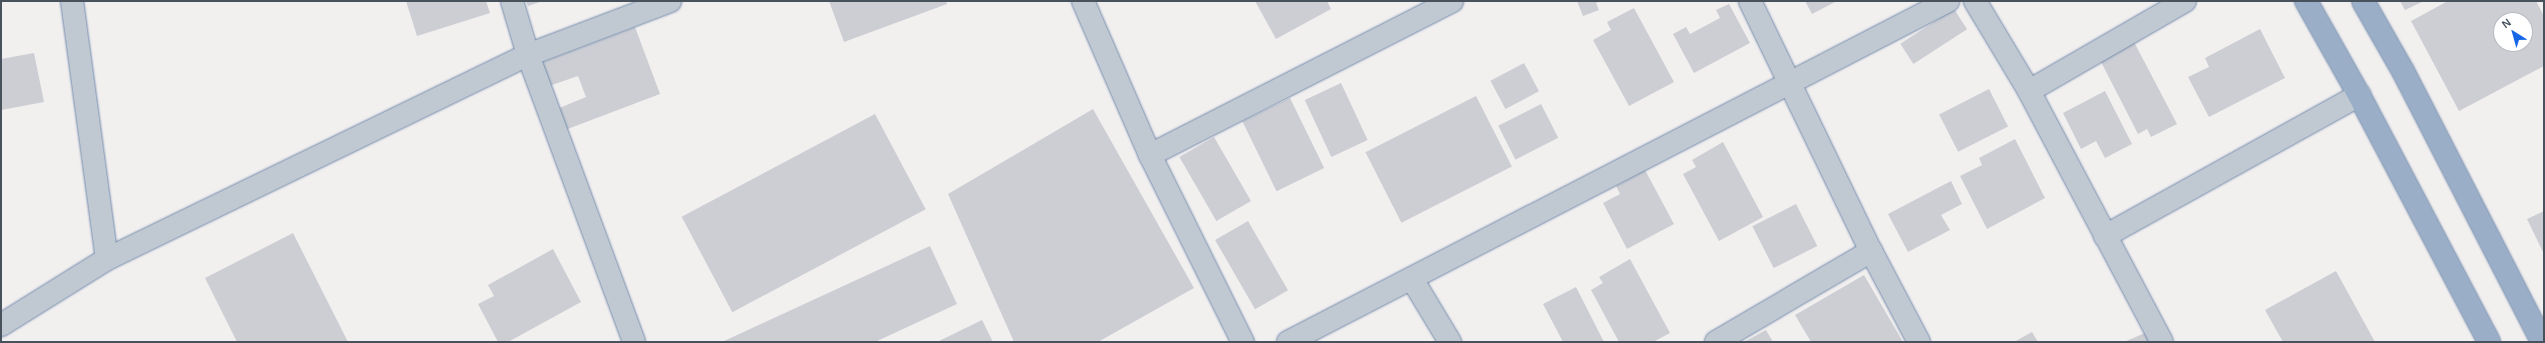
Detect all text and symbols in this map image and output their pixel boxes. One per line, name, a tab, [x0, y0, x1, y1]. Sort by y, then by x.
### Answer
north arrow	[2493, 12, 2533, 52]
text: N	[2500, 16, 2513, 30]

